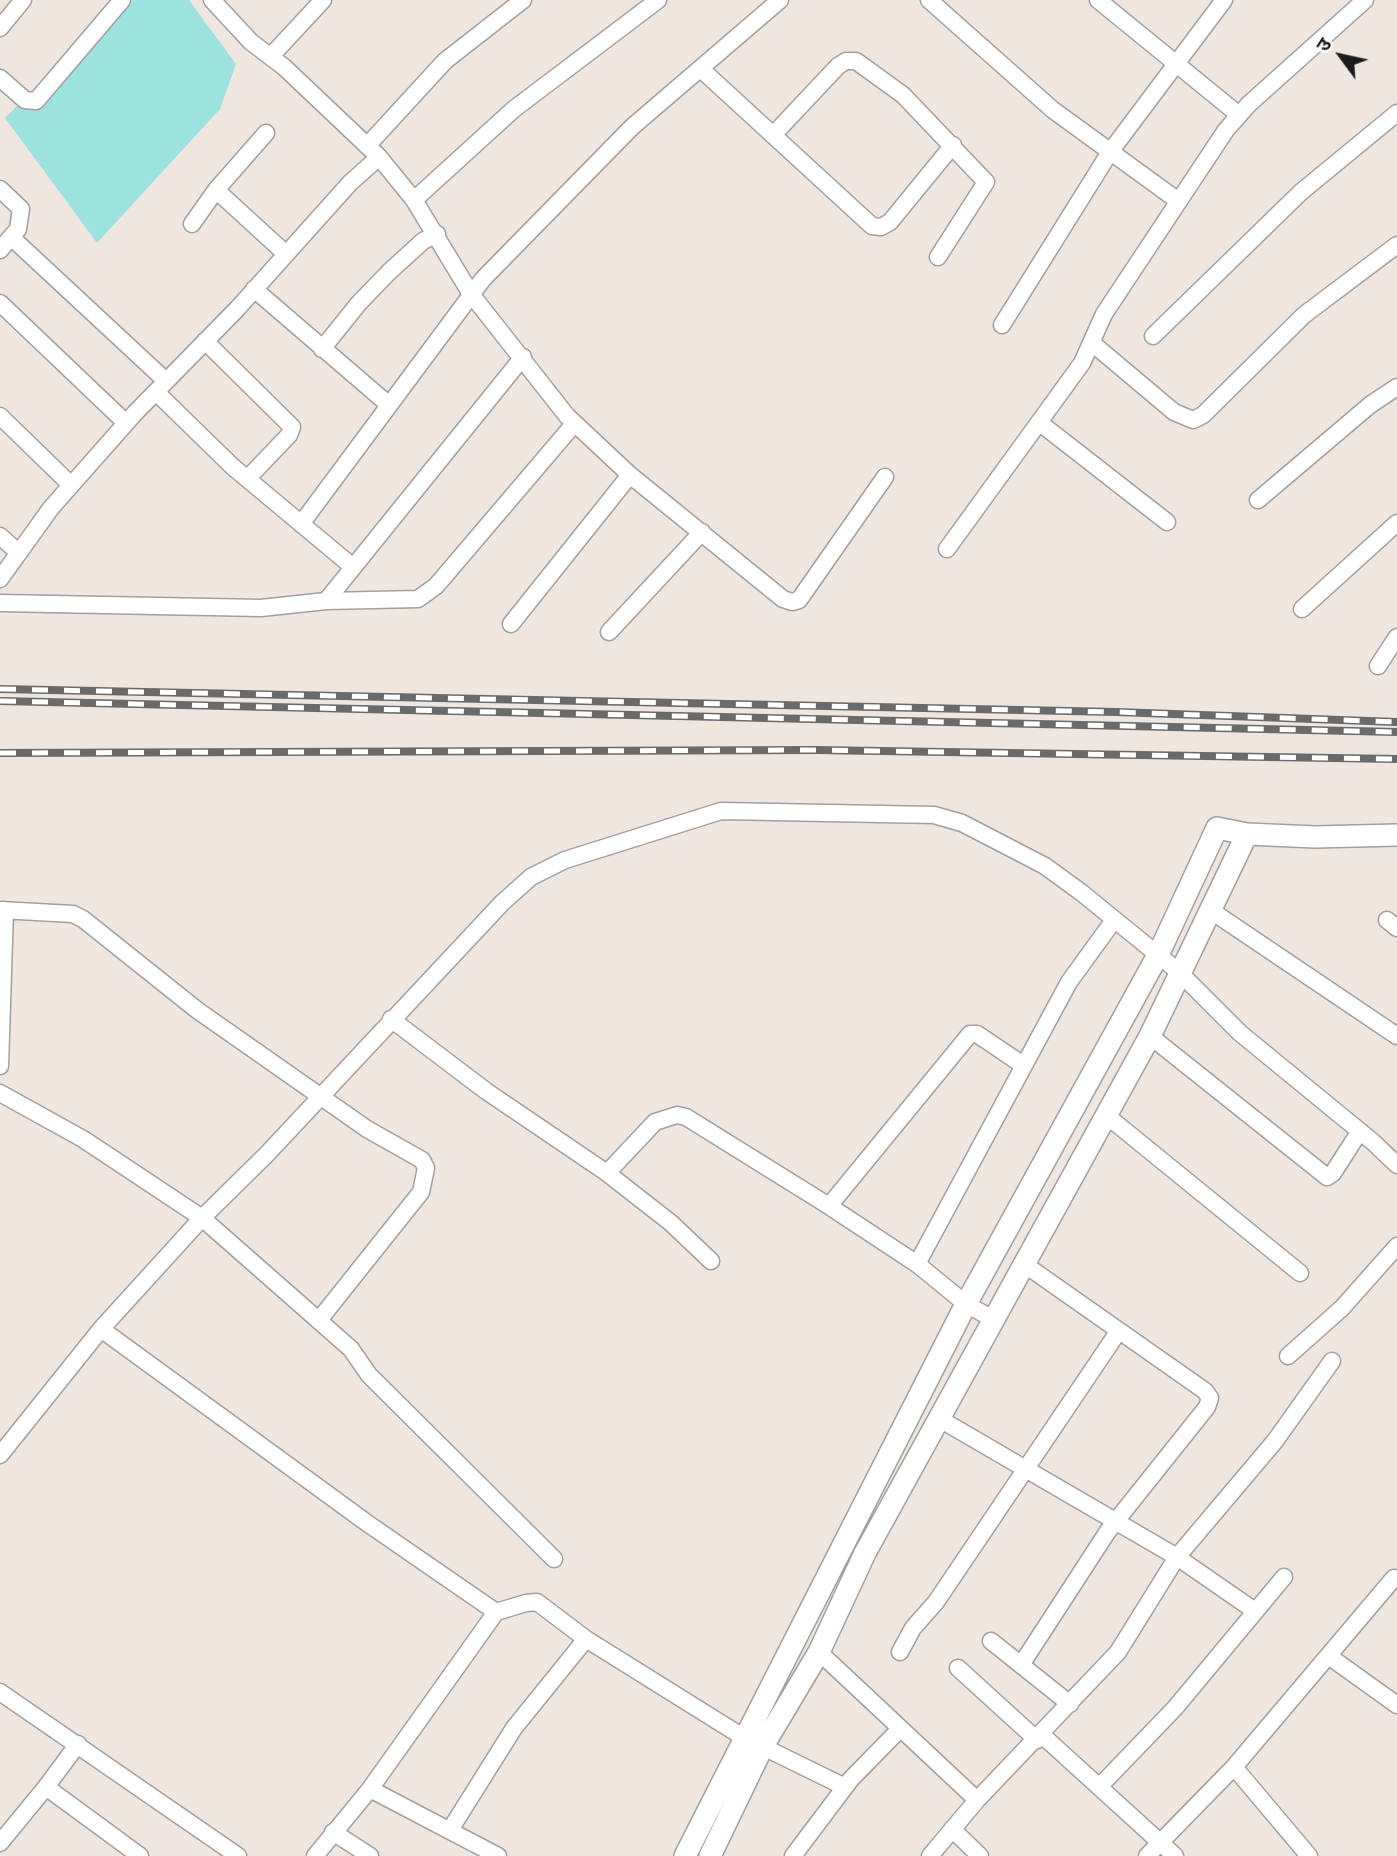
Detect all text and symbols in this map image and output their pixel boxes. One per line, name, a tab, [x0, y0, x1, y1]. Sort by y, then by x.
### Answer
north arrow	[1306, 21, 1376, 91]
text: उ	[1310, 33, 1336, 56]

